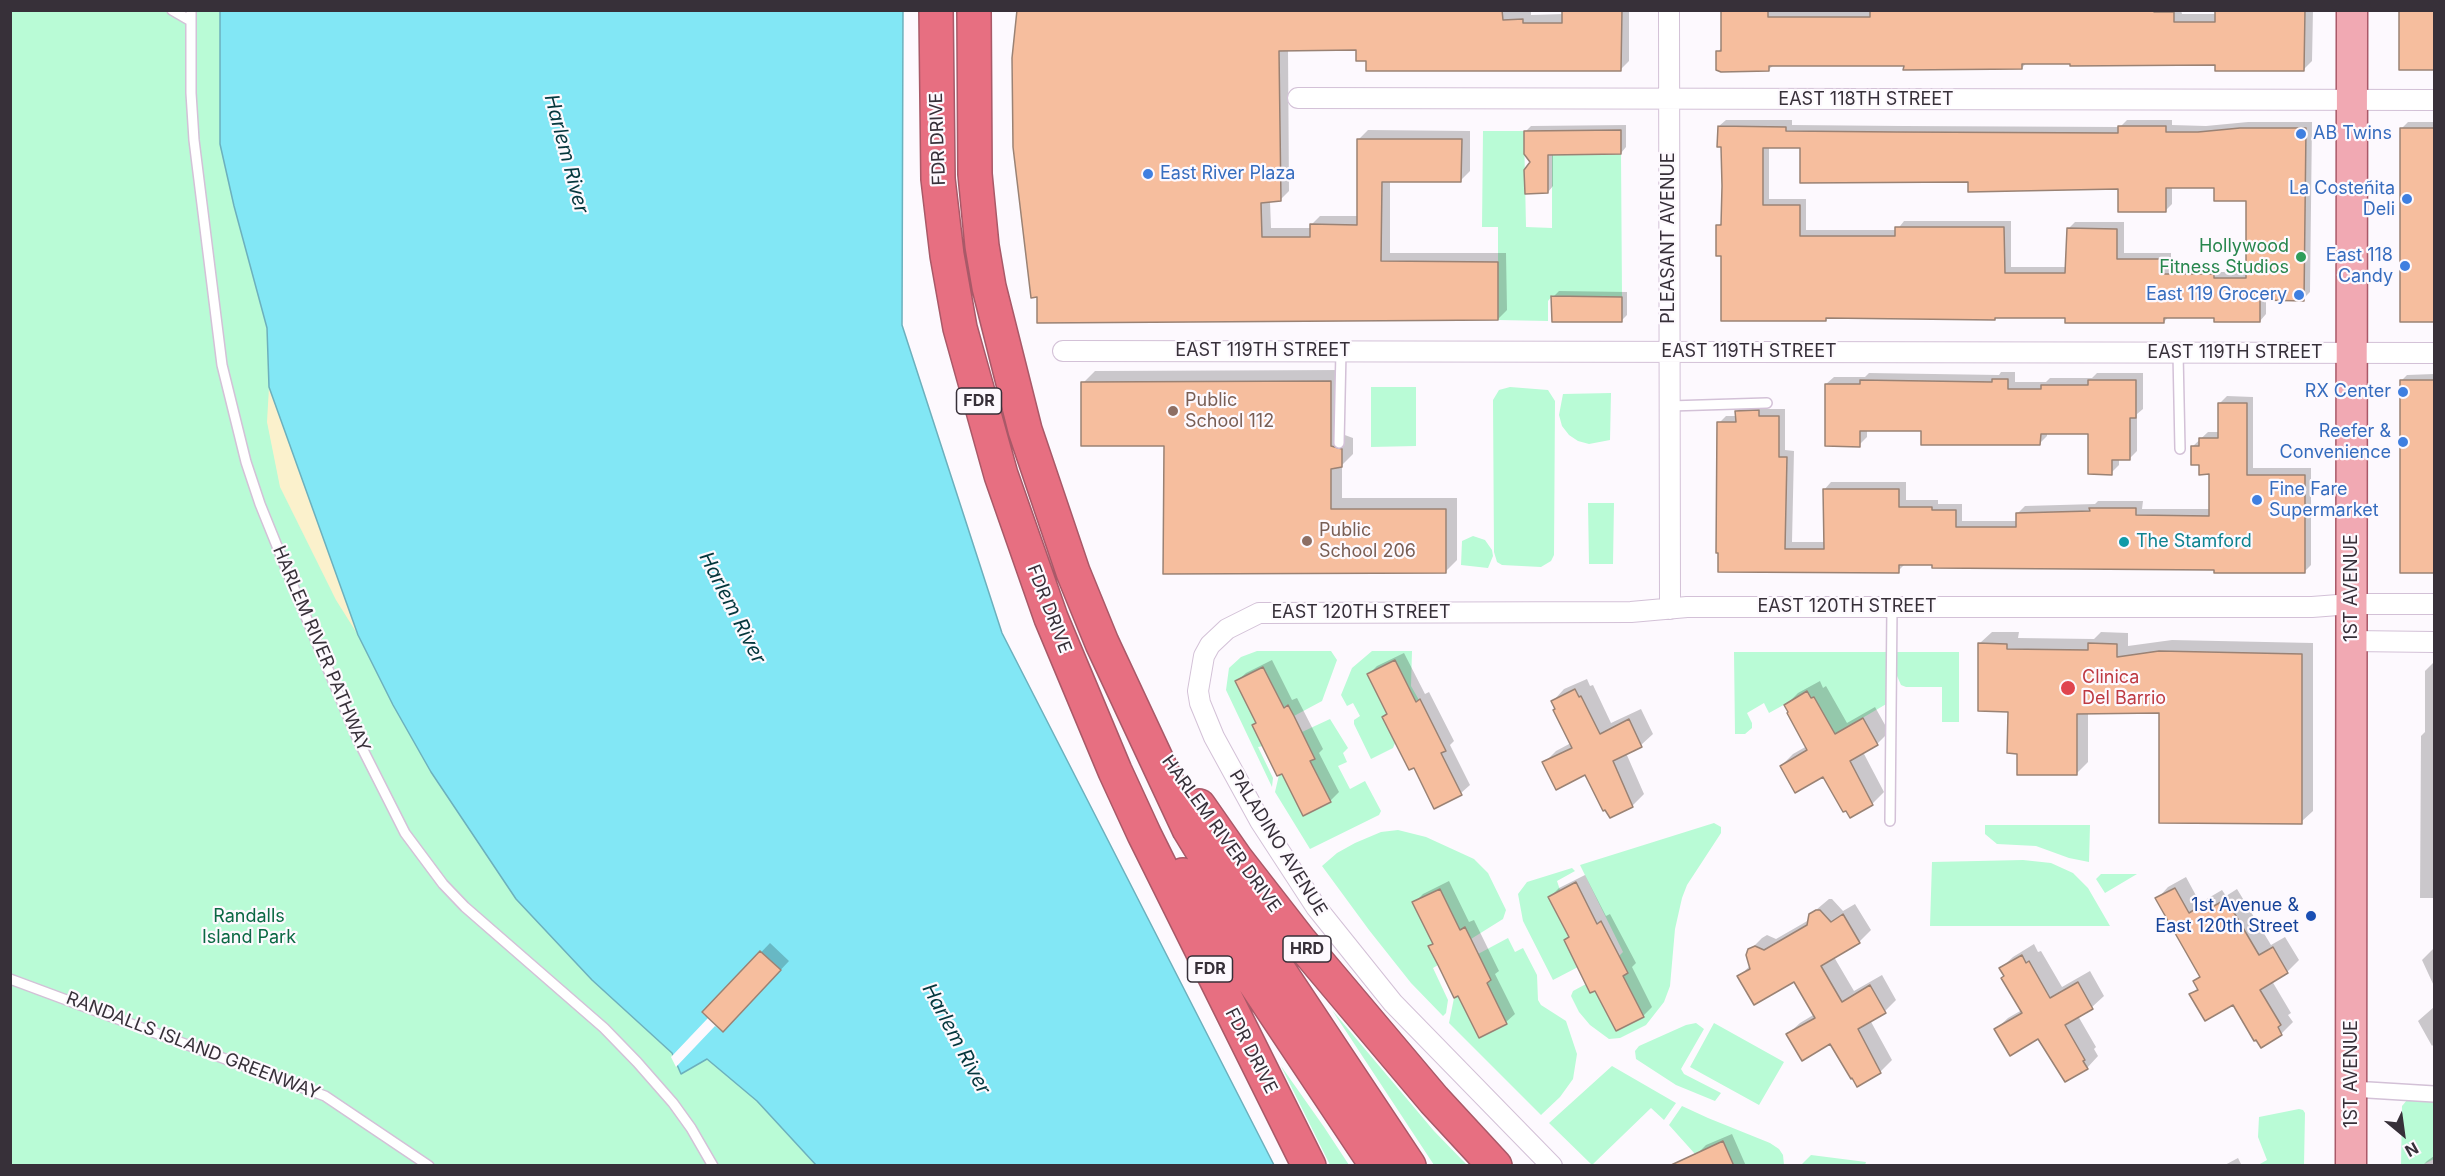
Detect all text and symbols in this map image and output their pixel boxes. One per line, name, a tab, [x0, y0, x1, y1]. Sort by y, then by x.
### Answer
street label: EAST 118TH STREET	[1778, 89, 1954, 111]
water label: Harlem River	[539, 92, 593, 216]
street label: FDR DRIVE	[926, 92, 950, 186]
place label: AB Twins	[2313, 123, 2392, 145]
marker: AB Twins	[2294, 127, 2308, 141]
street label: PLEASANT AVENUE	[1658, 152, 1680, 324]
place label: East River Plaza	[1160, 163, 1295, 185]
marker: East River Plaza	[1141, 167, 1155, 181]
place label: La Costeñita Deli	[2289, 178, 2395, 220]
marker: La Costeñita Deli	[2400, 192, 2414, 206]
place label: Hollywood Fitness Studios	[2159, 236, 2289, 278]
place label: East 118 Candy	[2326, 245, 2393, 288]
marker: Hollywood Fitness Studios	[2294, 250, 2308, 264]
marker: East 118 Candy	[2398, 259, 2412, 273]
place label: East 119 Grocery	[2146, 284, 2287, 306]
marker: East 119 Grocery	[2292, 288, 2306, 302]
street label: EAST 119TH STREET	[1175, 340, 1351, 362]
street label: EAST 119TH STREET	[1661, 341, 1837, 363]
street label: EAST 119TH STREET	[2147, 342, 2323, 364]
place label: RX Center	[2305, 381, 2391, 403]
marker: RX Center	[2396, 385, 2410, 399]
road number: FDR	[956, 388, 1002, 414]
place label: Public School 112	[1185, 390, 1274, 432]
marker: Public School 112	[1166, 404, 1180, 418]
place label: Reefer & Convenience	[2280, 421, 2391, 464]
marker: Reefer & Convenience	[2396, 435, 2410, 449]
place label: Fine Fare Supermarket	[2269, 479, 2379, 522]
marker: Fine Fare Supermarket	[2250, 493, 2264, 507]
place label: Public School 206	[1319, 520, 1416, 562]
place label: The Stamford	[2136, 531, 2252, 553]
marker: Public School 206	[1300, 534, 1314, 548]
street label: 1ST AVENUE	[2341, 534, 2363, 642]
marker: The Stamford	[2117, 535, 2131, 549]
street label: HARLEM RIVER PATHWAY	[268, 543, 374, 755]
water label: Harlem River	[694, 548, 770, 668]
street label: FDR DRIVE	[1022, 562, 1076, 656]
street label: EAST 120TH STREET	[1757, 596, 1937, 618]
street label: EAST 120TH STREET	[1271, 602, 1451, 624]
place label: Clinica Del Barrio	[2082, 667, 2166, 710]
marker: Clinica Del Barrio	[2059, 679, 2077, 697]
street label: HARLEM RIVER DRIVE	[1157, 751, 1285, 917]
street label: PALADINO AVENUE	[1224, 766, 1332, 920]
place label: 1st Avenue & East 120th Street	[2155, 895, 2299, 938]
park label: Randalls Island Park	[202, 906, 296, 948]
marker: 1st Avenue & East 120th Street	[2304, 909, 2318, 923]
road number: HRD	[1283, 936, 1331, 962]
road number: FDR	[1188, 956, 1232, 982]
water label: Harlem River	[917, 979, 995, 1099]
street label: RANDALLS ISLAND GREENWAY	[63, 988, 323, 1104]
street label: FDR DRIVE	[1220, 1005, 1282, 1097]
street label: 1ST AVENUE	[2341, 1020, 2363, 1128]
north arrow	[2373, 1104, 2433, 1164]
text: N	[2402, 1138, 2422, 1161]

